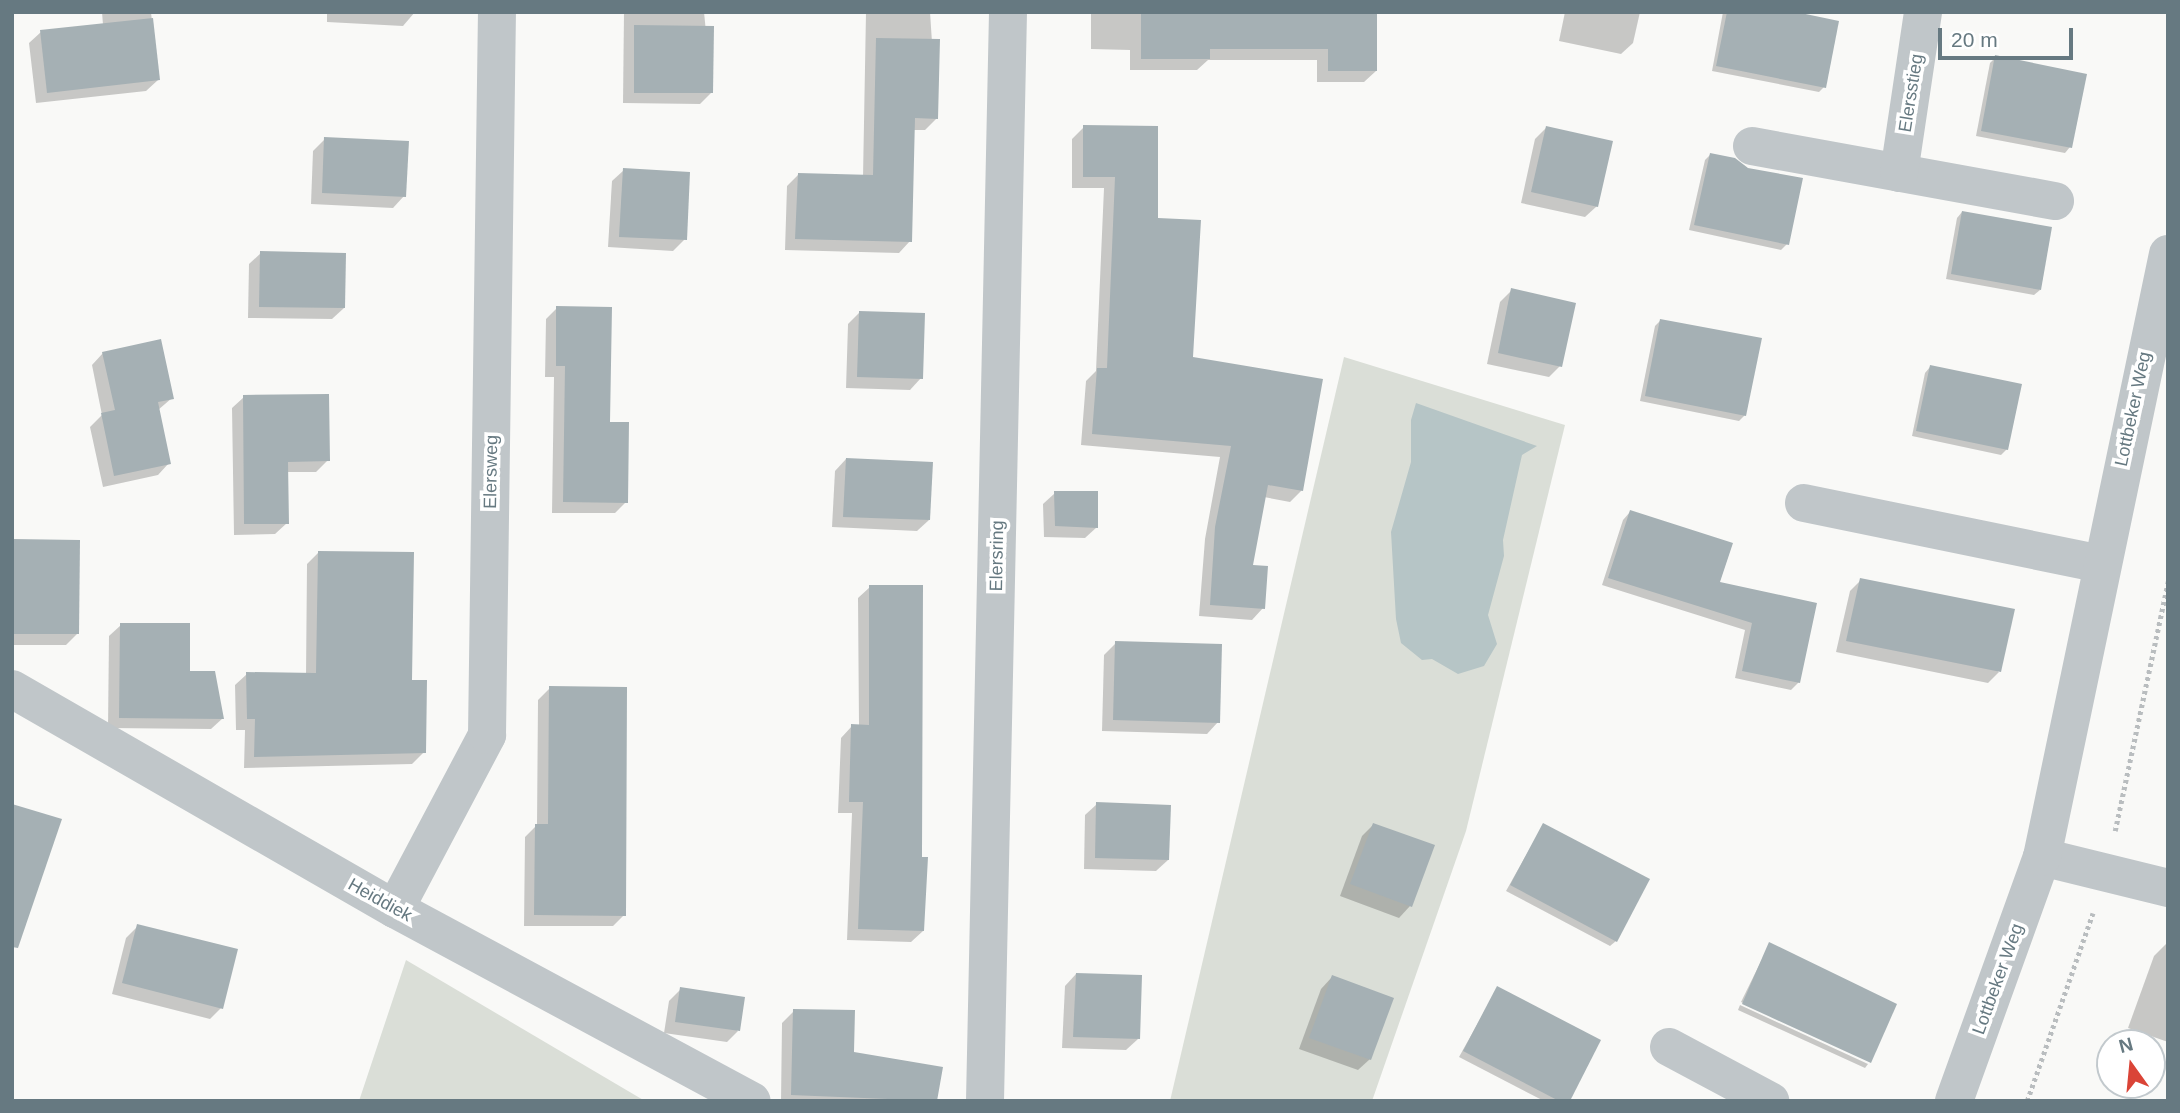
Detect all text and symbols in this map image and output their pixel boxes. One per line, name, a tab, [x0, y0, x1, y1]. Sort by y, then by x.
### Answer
scale bar	[1942, 14, 2077, 58]
text: 20 m	[1951, 28, 1998, 51]
street label: Elersstieg	[1894, 52, 1928, 134]
street label: Lottbeker Weg	[2110, 350, 2156, 468]
street label: Elersweg	[480, 435, 502, 509]
street label: Elersring	[986, 520, 1008, 592]
street label: Heiddiek	[344, 874, 416, 926]
street label: Lottbeker Weg	[1968, 920, 2028, 1038]
north arrow	[2096, 1029, 2166, 1099]
text: N	[2117, 1033, 2135, 1057]

